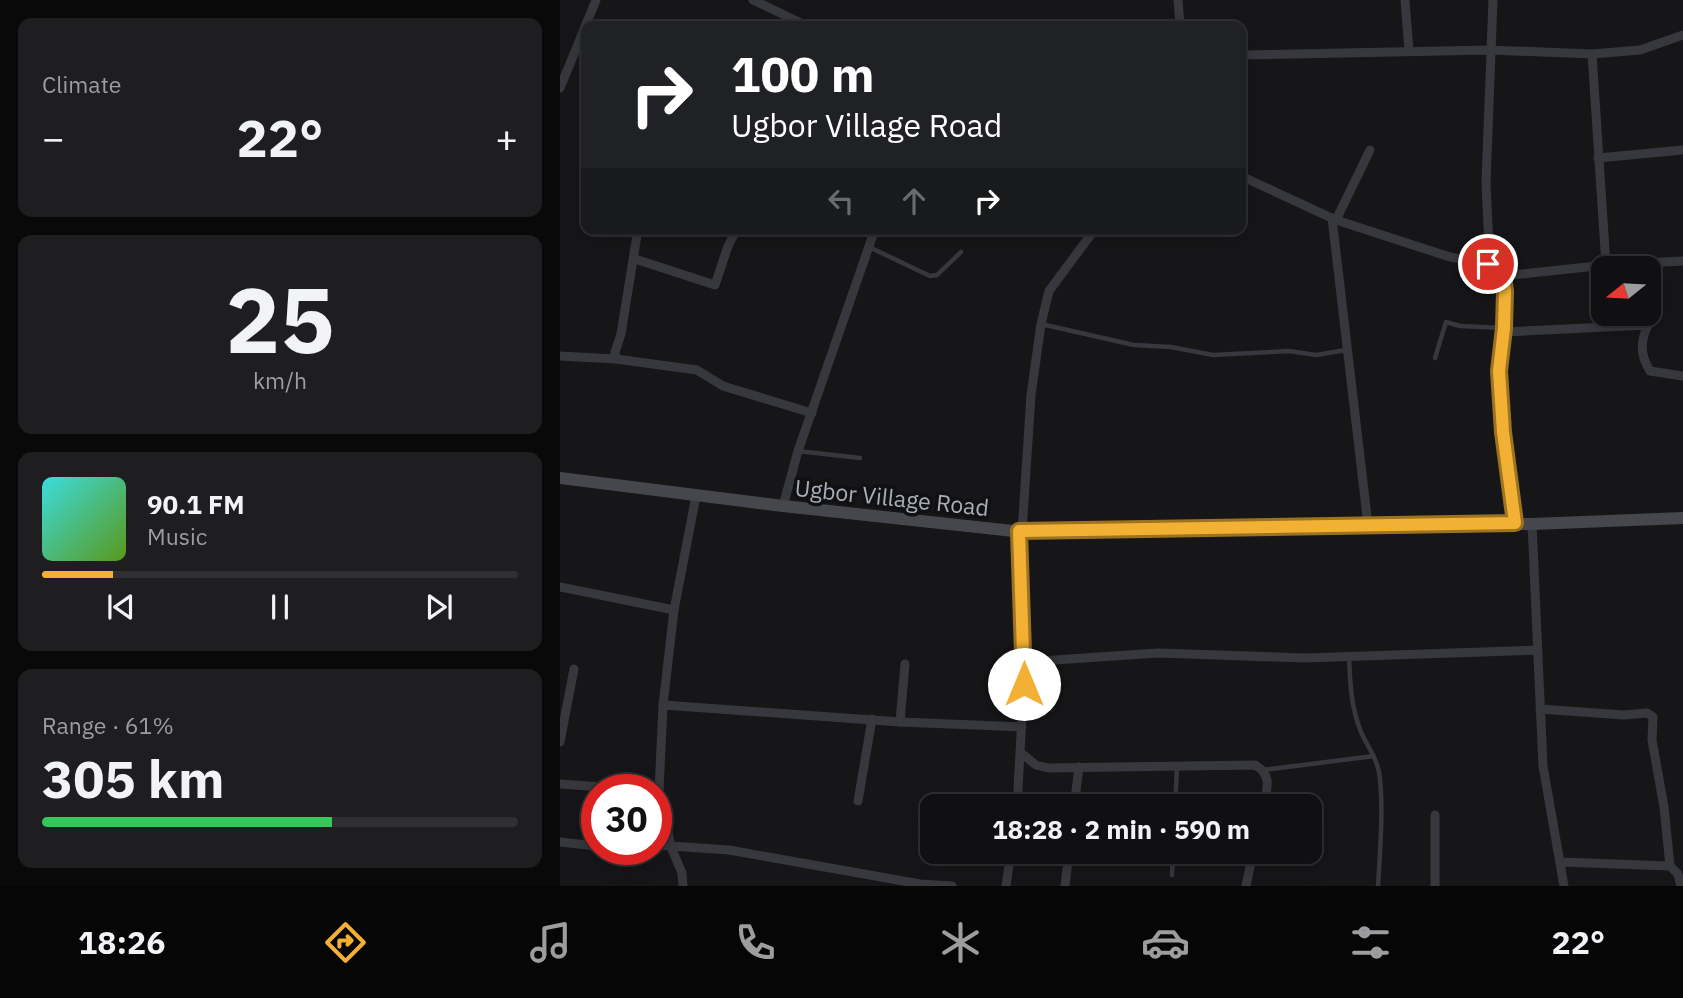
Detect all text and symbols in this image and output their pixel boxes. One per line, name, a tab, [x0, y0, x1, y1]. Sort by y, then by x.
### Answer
text: 100 m	[731, 42, 875, 105]
icon: right	[616, 49, 707, 140]
text: Climate	[42, 69, 121, 99]
text: 22°	[237, 104, 323, 171]
text: Ugbor Village Road	[731, 104, 1002, 146]
text: −	[42, 113, 65, 162]
text: +	[495, 113, 518, 162]
icon: left	[822, 182, 860, 220]
icon: ahead	[895, 182, 933, 220]
icon: right	[968, 182, 1006, 220]
pin	[1458, 234, 1518, 294]
icon: arrive	[1469, 245, 1507, 283]
north arrow	[1591, 256, 1661, 326]
map controls	[1591, 256, 1661, 326]
text: 25	[225, 260, 335, 378]
text: km/h	[253, 365, 307, 395]
street label: Ugbor Village Road	[793, 472, 991, 522]
text: 90.1 FM	[147, 487, 245, 521]
text: Music	[147, 521, 207, 551]
icon: previous	[102, 588, 140, 626]
icon: pause	[261, 588, 299, 626]
icon: next	[420, 588, 458, 626]
position arrow	[987, 647, 1061, 721]
text: Range · 61%	[42, 710, 174, 740]
text: 305 km	[42, 745, 224, 812]
speed limit sign: 30	[581, 774, 672, 865]
text: 18:28 · 2 min · 590 m	[992, 812, 1250, 846]
icon: directions	[321, 918, 370, 967]
icon: music	[526, 918, 575, 967]
icon: phone	[731, 918, 780, 967]
icon: climate	[936, 918, 985, 967]
icon: car	[1141, 918, 1190, 967]
icon: filters	[1346, 918, 1395, 967]
text: 18:26	[78, 921, 165, 963]
text: 22°	[1551, 921, 1605, 963]

